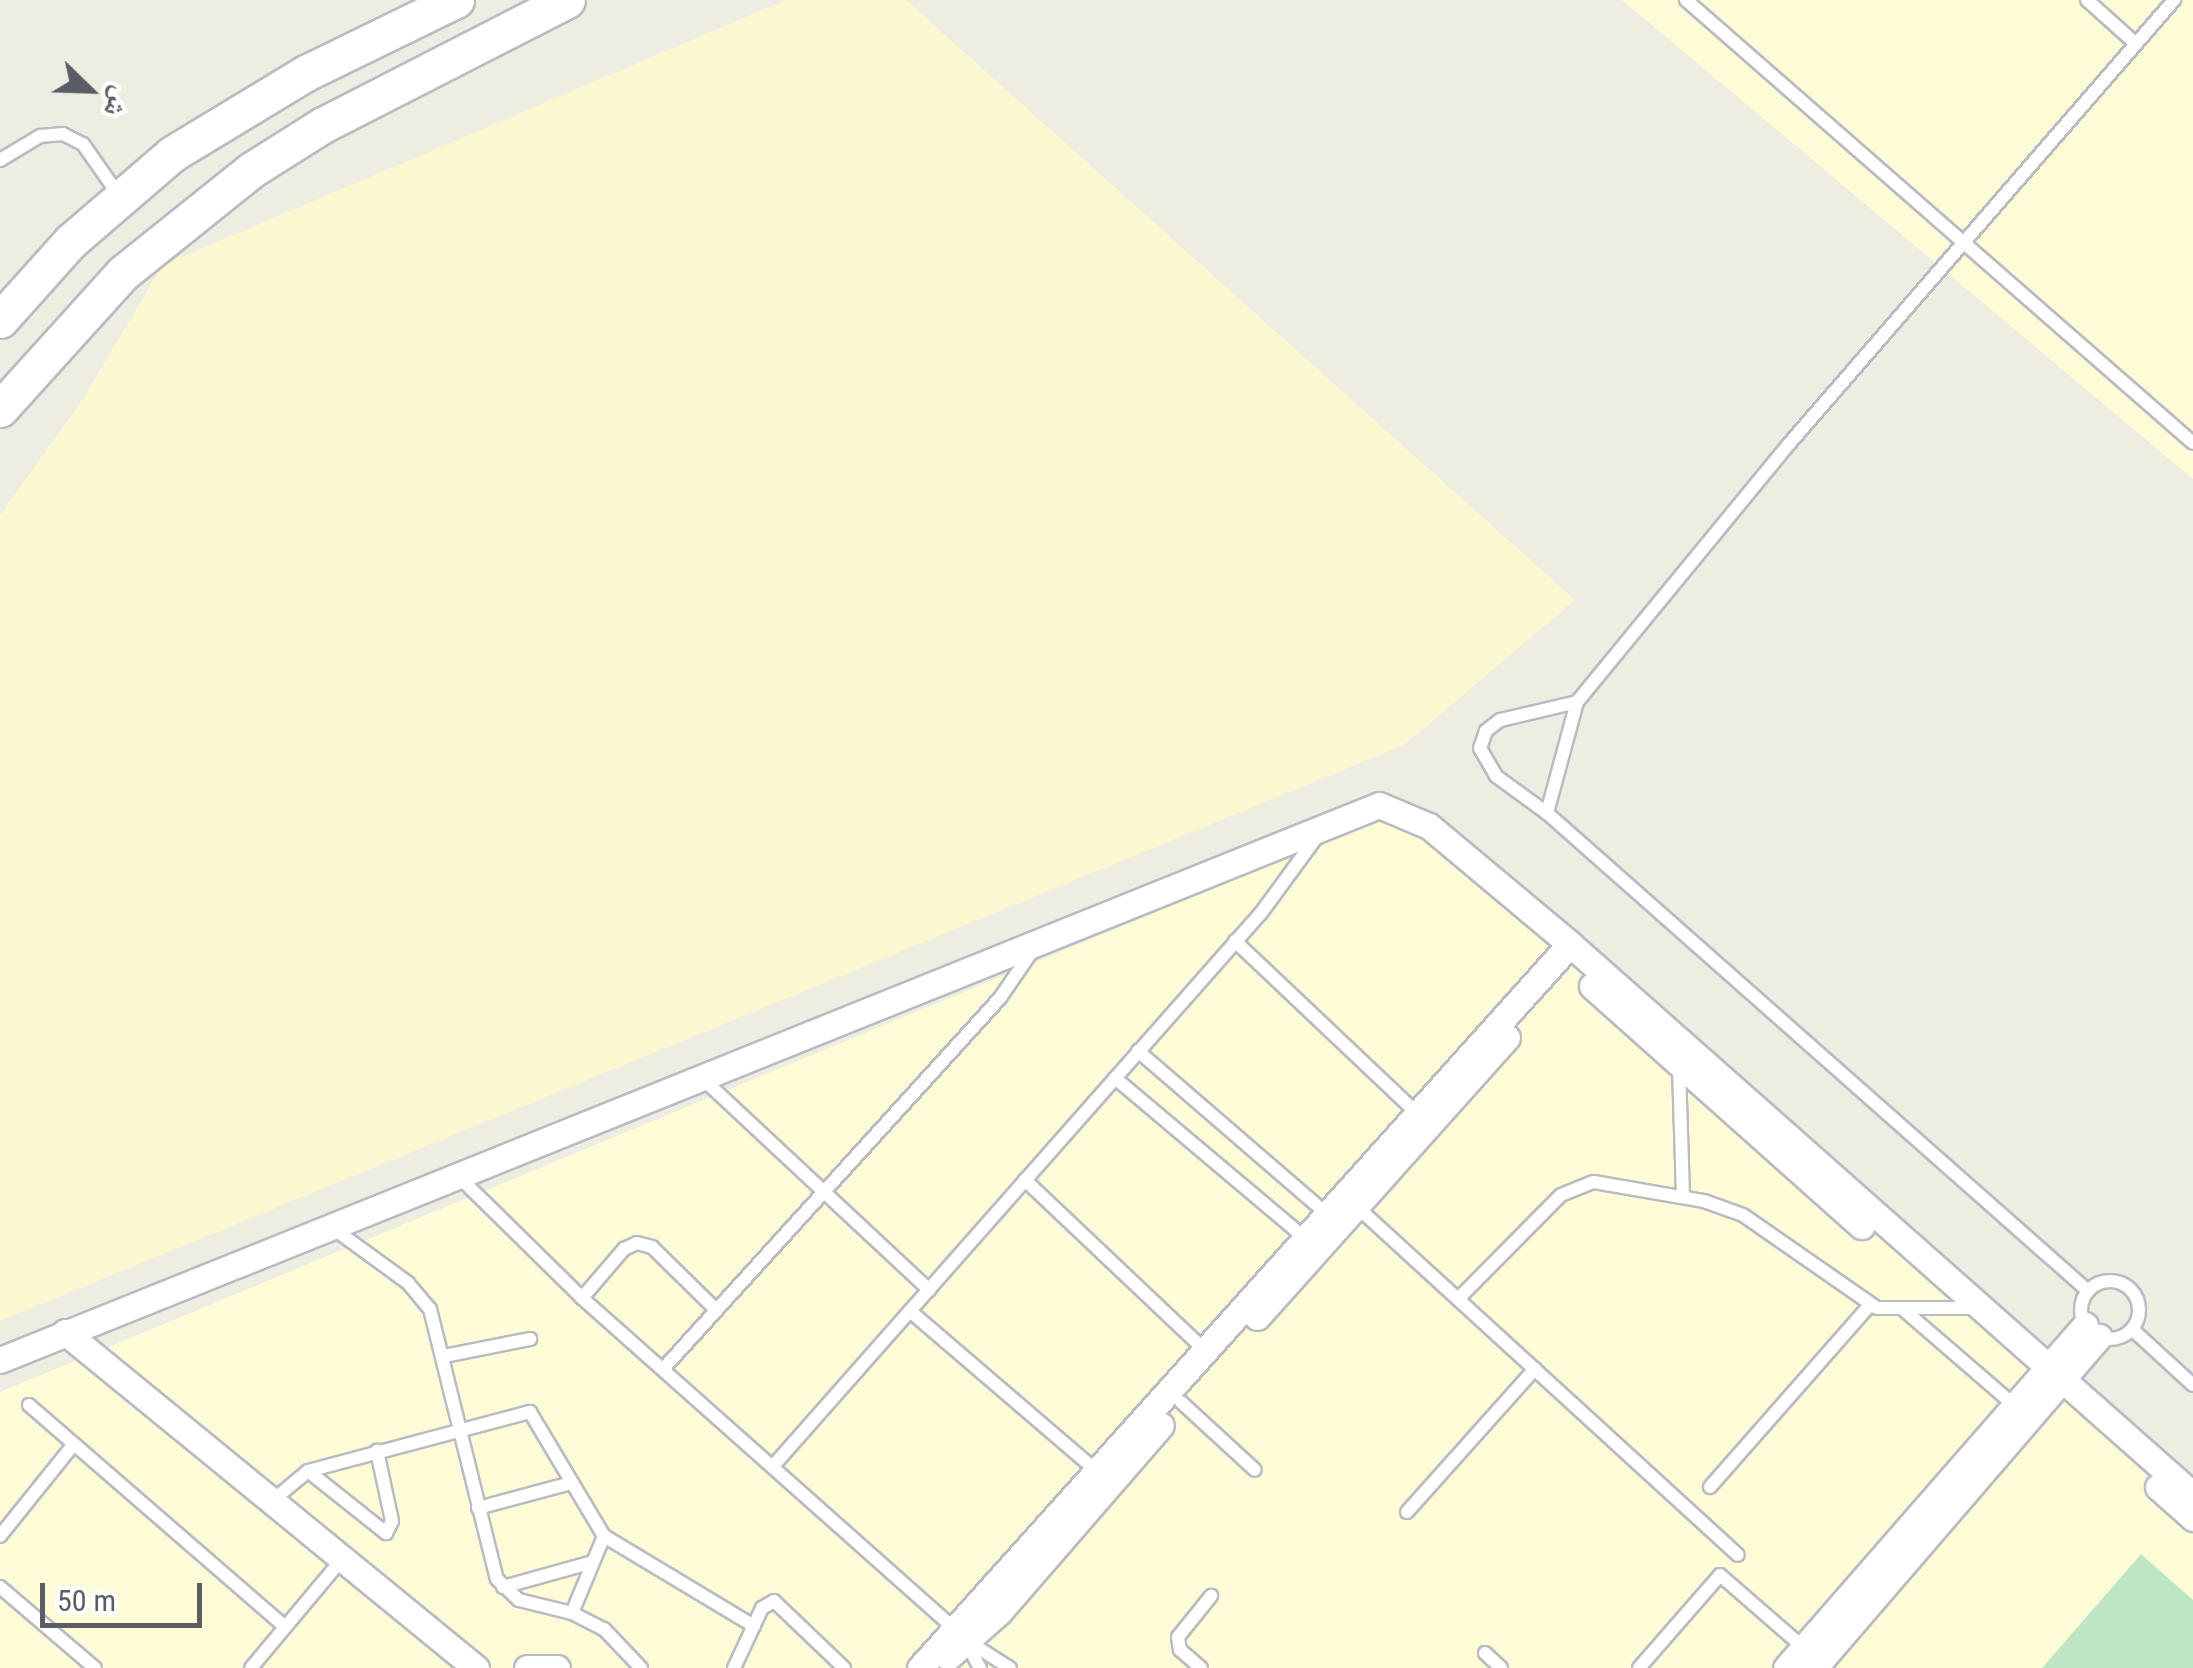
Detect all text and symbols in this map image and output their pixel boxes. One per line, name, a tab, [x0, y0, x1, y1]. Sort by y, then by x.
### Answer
north arrow	[40, 40, 140, 140]
text: ش	[97, 82, 139, 122]
scale bar	[45, 1563, 208, 1625]
text: 50 m	[57, 1583, 116, 1618]

